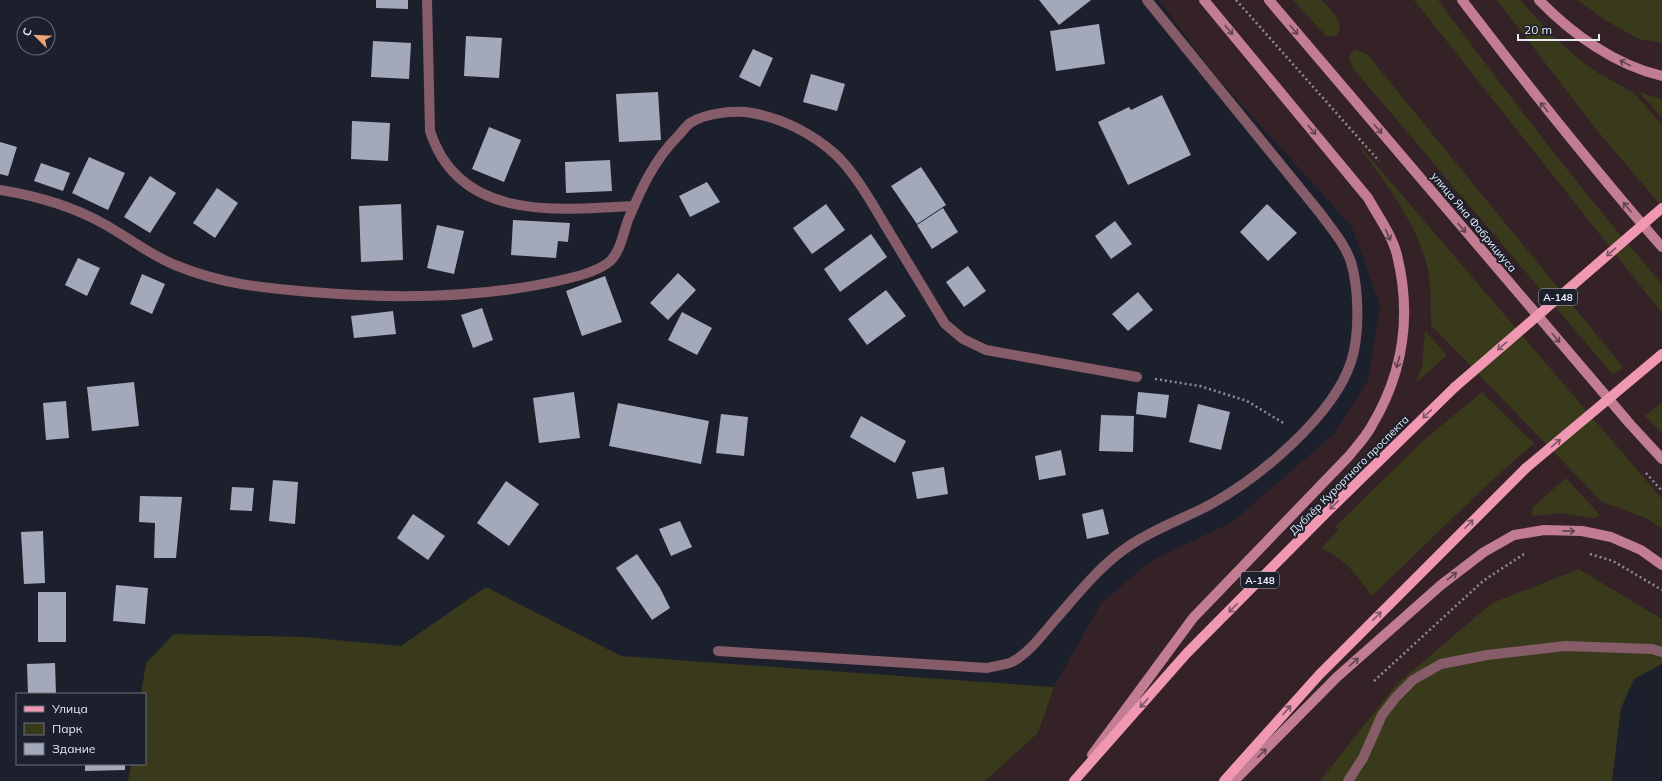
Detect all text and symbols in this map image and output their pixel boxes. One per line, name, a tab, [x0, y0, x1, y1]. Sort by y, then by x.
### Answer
north arrow	[16, 16, 56, 56]
scale bar	[1518, 16, 1599, 42]
text: 20 m	[1524, 22, 1552, 37]
one-way arrow	[1290, 24, 1299, 35]
text: С	[19, 25, 35, 38]
one-way arrow	[1224, 25, 1233, 36]
one-way arrow	[1620, 59, 1632, 66]
one-way arrow	[1540, 102, 1548, 113]
one-way arrow	[1374, 123, 1383, 134]
one-way arrow	[1307, 125, 1316, 136]
street label: улица Яна Фабрициуса	[1428, 169, 1520, 275]
one-way arrow	[1623, 202, 1632, 213]
one-way arrow	[1458, 222, 1467, 233]
one-way arrow	[1385, 228, 1392, 240]
one-way arrow	[1606, 247, 1617, 256]
road number: А-148	[1539, 289, 1577, 305]
one-way arrow	[1551, 332, 1560, 343]
one-way arrow	[1497, 341, 1508, 350]
one-way arrow	[1394, 355, 1401, 368]
one-way arrow	[1422, 410, 1432, 419]
street label: Дублёр Курортного проспекта	[1286, 412, 1412, 538]
one-way arrow	[1551, 438, 1562, 447]
one-way arrow	[1329, 500, 1339, 510]
one-way arrow	[1464, 519, 1474, 529]
one-way arrow	[1562, 527, 1575, 535]
road number: А-148	[1241, 572, 1279, 588]
one-way arrow	[1446, 572, 1457, 581]
one-way arrow	[1228, 603, 1238, 613]
one-way arrow	[1372, 611, 1382, 621]
one-way arrow	[1349, 657, 1359, 667]
legend	[16, 693, 146, 765]
one-way arrow	[1140, 697, 1149, 707]
text: Улица	[51, 701, 88, 716]
one-way arrow	[1283, 705, 1292, 715]
text: Парк	[52, 721, 83, 736]
text: Здание	[52, 741, 96, 756]
one-way arrow	[1257, 748, 1266, 758]

